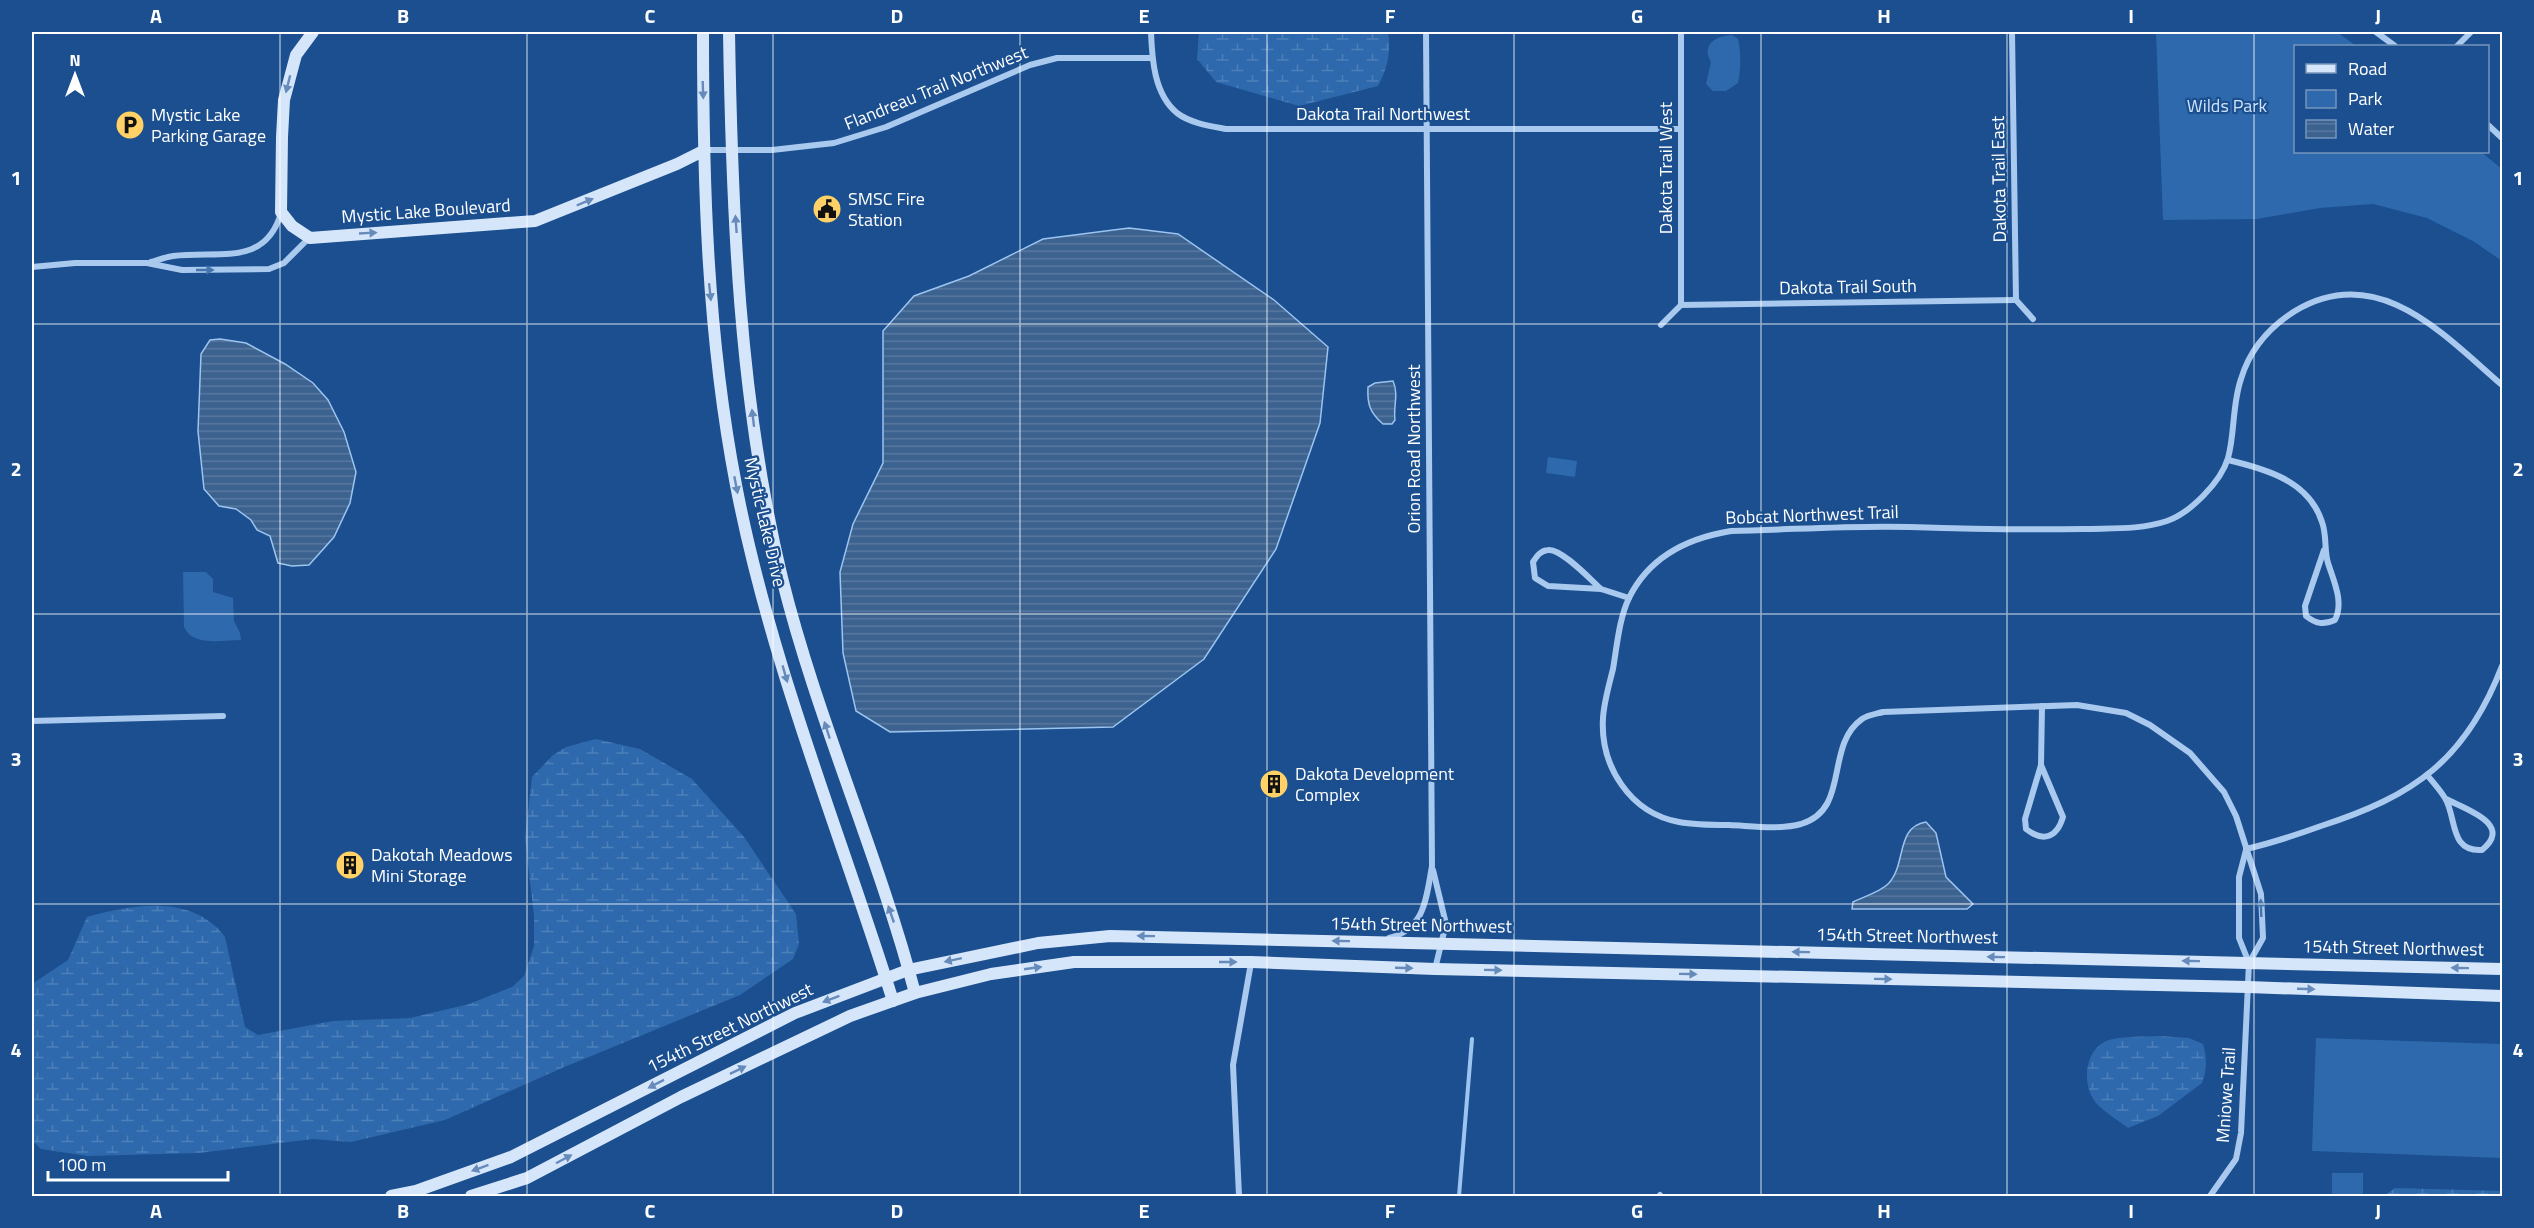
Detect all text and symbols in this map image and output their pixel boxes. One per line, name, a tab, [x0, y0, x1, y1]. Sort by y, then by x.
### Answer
text: A	[150, 0, 162, 31]
text: B	[397, 0, 409, 31]
text: C	[645, 0, 656, 31]
text: D	[891, 0, 903, 31]
text: E	[1138, 0, 1150, 31]
text: F	[1385, 0, 1396, 31]
text: G	[1631, 0, 1643, 31]
text: H	[1877, 0, 1891, 31]
text: I	[2128, 0, 2134, 31]
text: J	[2375, 0, 2381, 31]
street label: Flandreau Trail Northwest	[840, 38, 1032, 137]
north arrow	[45, 45, 105, 105]
legend	[2294, 45, 2489, 153]
text: N	[69, 48, 81, 72]
text: Road	[2348, 55, 2387, 82]
one-way arrow	[283, 74, 293, 93]
one-way arrow	[699, 80, 708, 99]
text: Park	[2348, 85, 2383, 112]
park label: Wilds Park	[2187, 92, 2268, 119]
street label: Dakota Trail Northwest	[1296, 100, 1471, 127]
place label: Mystic Lake Parking Garage	[151, 101, 266, 149]
street label: Dakota Trail West	[1652, 101, 1679, 234]
parking icon: Mystic Lake Parking Garage	[114, 109, 146, 141]
street label: Dakota Trail East	[1984, 115, 2013, 243]
text: Water	[2348, 115, 2394, 142]
text: 1	[10, 162, 22, 193]
text: 1	[2512, 162, 2524, 193]
place label: SMSC Fire Station	[848, 185, 925, 233]
street label: Mystic Lake Boulevard	[340, 191, 511, 230]
public building icon: SMSC Fire Station	[811, 193, 843, 225]
one-way arrow	[576, 197, 594, 207]
one-way arrow	[732, 214, 741, 233]
one-way arrow	[358, 229, 377, 238]
one-way arrow	[195, 265, 214, 275]
street label: Dakota Trail South	[1779, 272, 1917, 301]
one-way arrow	[705, 282, 715, 301]
street label: Orion Road Northwest	[1400, 364, 1427, 534]
one-way arrow	[748, 409, 758, 428]
text: 2	[10, 453, 22, 484]
text: 2	[2512, 453, 2524, 484]
street label: Mystic Lake Drive	[737, 454, 794, 590]
one-way arrow	[732, 476, 741, 495]
street label: Bobcat Northwest Trail	[1725, 498, 1899, 531]
one-way arrow	[780, 665, 790, 683]
one-way arrow	[822, 721, 831, 739]
text: 3	[10, 743, 22, 774]
text: 3	[2512, 743, 2524, 774]
place label: Dakota Development Complex	[1295, 760, 1455, 808]
building icon: Dakota Development Complex	[1258, 768, 1290, 800]
place label: Dakotah Meadows Mini Storage	[371, 841, 513, 889]
building icon: Dakotah Meadows Mini Storage	[334, 849, 366, 881]
one-way arrow	[2257, 898, 2266, 917]
one-way arrow	[885, 905, 895, 923]
street label: 154th Street Northwest	[1330, 909, 1513, 940]
street label: 154th Street Northwest	[1816, 920, 1999, 951]
one-way arrow	[1137, 932, 1156, 941]
street label: 154th Street Northwest	[2302, 932, 2485, 963]
one-way arrow	[1331, 937, 1350, 946]
one-way arrow	[1791, 947, 1810, 957]
one-way arrow	[1986, 952, 2005, 961]
one-way arrow	[943, 956, 962, 965]
one-way arrow	[1218, 957, 1237, 967]
one-way arrow	[2181, 957, 2200, 966]
one-way arrow	[2450, 963, 2469, 972]
one-way arrow	[1024, 964, 1043, 973]
one-way arrow	[1395, 964, 1414, 973]
one-way arrow	[1484, 966, 1503, 975]
one-way arrow	[1679, 970, 1698, 979]
one-way arrow	[1874, 974, 1893, 983]
street label: 154th Street Northwest	[642, 975, 818, 1080]
one-way arrow	[2297, 984, 2316, 994]
one-way arrow	[822, 995, 840, 1005]
text: 4	[10, 1034, 22, 1065]
text: 4	[2512, 1034, 2524, 1065]
street label: Mniowe Trail	[2209, 1046, 2242, 1144]
one-way arrow	[729, 1066, 746, 1075]
one-way arrow	[647, 1079, 664, 1088]
scale bar	[48, 1144, 228, 1182]
text: 100 m	[57, 1151, 106, 1178]
one-way arrow	[556, 1154, 573, 1164]
one-way arrow	[471, 1164, 489, 1174]
text: A	[150, 1195, 162, 1226]
text: B	[397, 1195, 409, 1226]
text: C	[645, 1195, 656, 1226]
text: D	[891, 1195, 903, 1226]
text: E	[1138, 1195, 1150, 1226]
text: F	[1385, 1195, 1396, 1226]
text: G	[1631, 1195, 1643, 1226]
text: H	[1877, 1195, 1891, 1226]
text: I	[2128, 1195, 2134, 1226]
text: J	[2375, 1195, 2381, 1226]

